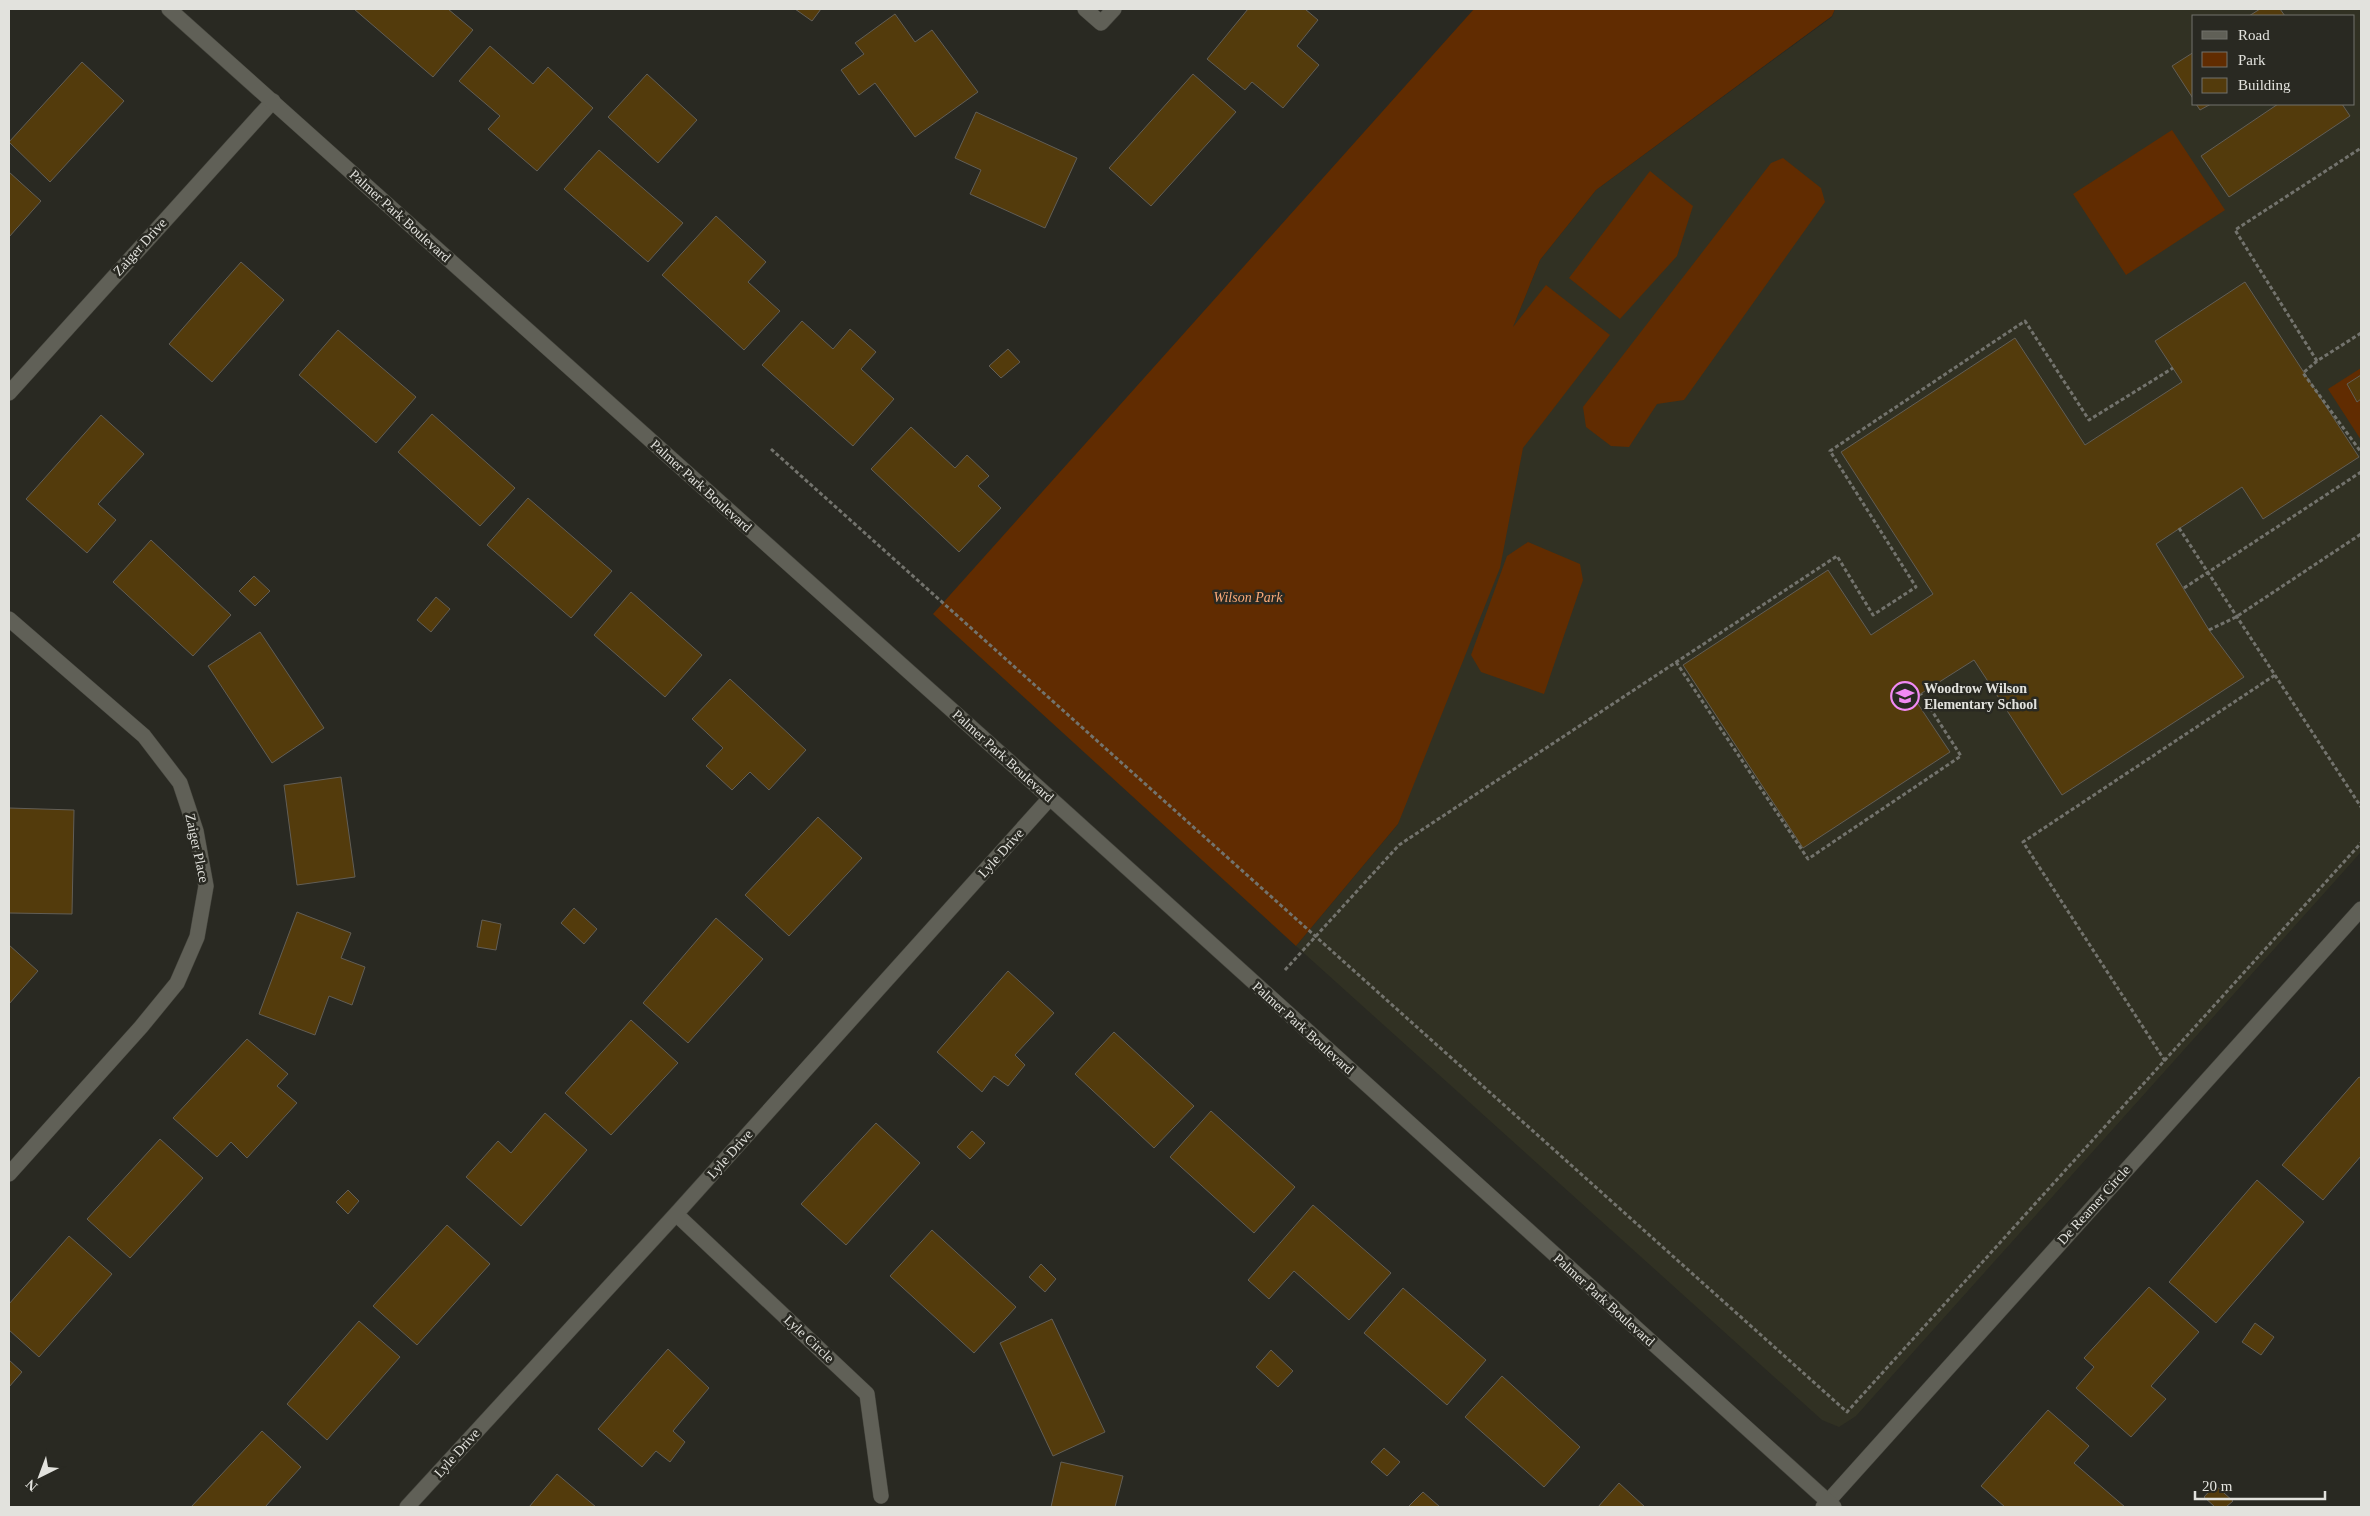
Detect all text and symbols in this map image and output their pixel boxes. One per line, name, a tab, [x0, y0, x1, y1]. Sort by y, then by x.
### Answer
legend	[2192, 15, 2355, 105]
text: Road	[2238, 27, 2270, 43]
text: Park	[2238, 52, 2266, 68]
text: Building	[2238, 77, 2291, 93]
street label: Palmer Park Boulevard	[346, 167, 454, 265]
street label: Zaiger Drive	[110, 215, 170, 279]
street label: Palmer Park Boulevard	[647, 437, 755, 535]
park label: Wilson Park	[1214, 590, 1283, 605]
school or university icon: Woodrow Wilson Elementary School	[1890, 681, 1920, 711]
place label: Woodrow Wilson Elementary School	[1924, 681, 2037, 712]
street label: Palmer Park Boulevard	[949, 707, 1057, 805]
street label: Zaiger Place	[182, 812, 212, 884]
street label: Lyle Drive	[975, 826, 1027, 880]
street label: Palmer Park Boulevard	[1249, 979, 1357, 1077]
street label: Lyle Drive	[704, 1127, 756, 1181]
street label: De Reamer Circle	[2055, 1162, 2133, 1248]
street label: Palmer Park Boulevard	[1550, 1251, 1658, 1349]
street label: Lyle Circle	[781, 1312, 837, 1366]
street label: Lyle Drive	[431, 1426, 483, 1480]
north arrow	[15, 1451, 65, 1501]
scale bar	[2195, 1468, 2325, 1500]
text: N	[23, 1476, 40, 1494]
text: 20 m	[2202, 1478, 2233, 1494]

